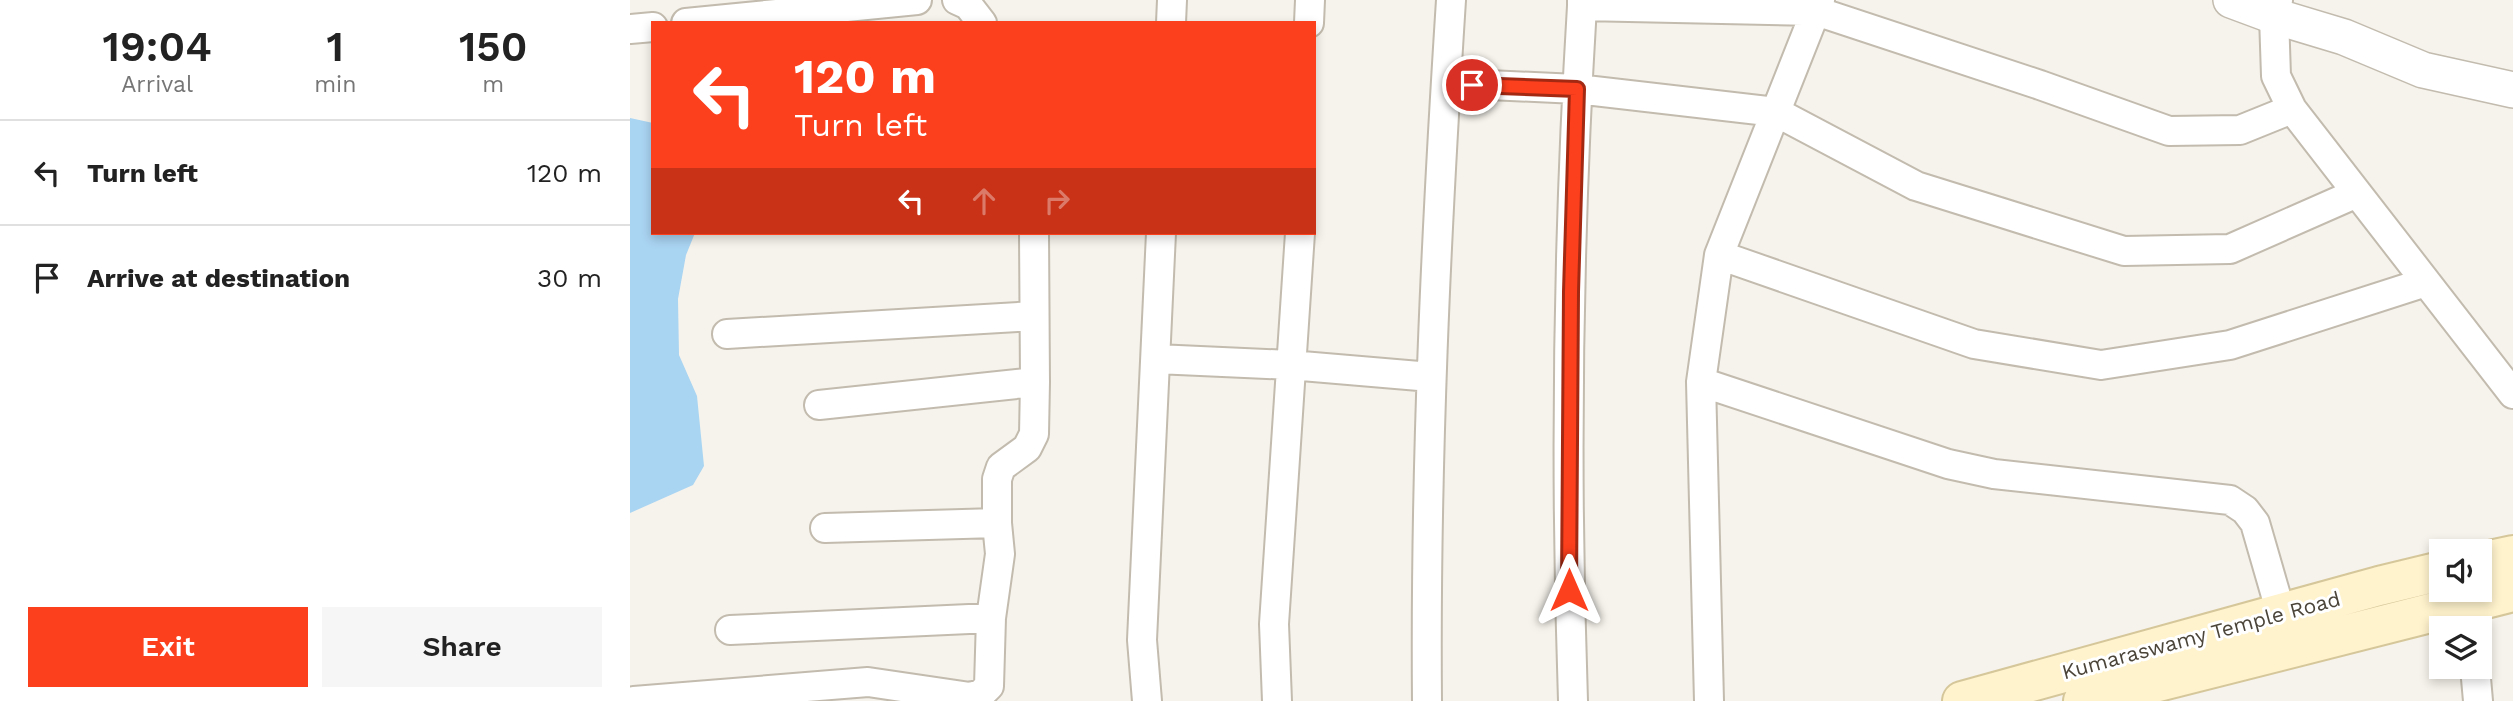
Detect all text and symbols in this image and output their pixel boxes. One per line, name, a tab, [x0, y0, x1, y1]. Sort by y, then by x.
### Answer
text: 19:04	[102, 22, 212, 71]
text: 1	[327, 22, 344, 71]
text: 150	[459, 22, 528, 71]
text: 120 m	[794, 47, 936, 105]
icon: left	[679, 49, 770, 140]
pin	[1442, 55, 1502, 115]
icon: arrive	[1453, 66, 1491, 104]
text: Arrival	[121, 71, 193, 98]
text: min	[314, 71, 356, 98]
text: m	[482, 71, 504, 98]
text: Turn left	[794, 106, 927, 144]
icon: left	[28, 154, 66, 192]
text: Turn left	[87, 158, 198, 188]
text: 120 m	[527, 158, 602, 188]
icon: left	[892, 182, 930, 220]
icon: ahead	[965, 182, 1003, 220]
icon: right	[1038, 182, 1076, 220]
icon: arrive	[28, 259, 66, 297]
text: Arrive at destination	[87, 263, 350, 293]
text: 30 m	[537, 263, 602, 293]
map controls	[2429, 539, 2492, 679]
button: sound	[2429, 539, 2492, 602]
position arrow	[1532, 553, 1606, 627]
street label: Kumaraswamy Temple Road	[2059, 586, 2343, 684]
button: Exit	[28, 607, 308, 687]
button: Share	[322, 607, 602, 687]
button: layers	[2429, 616, 2492, 679]

